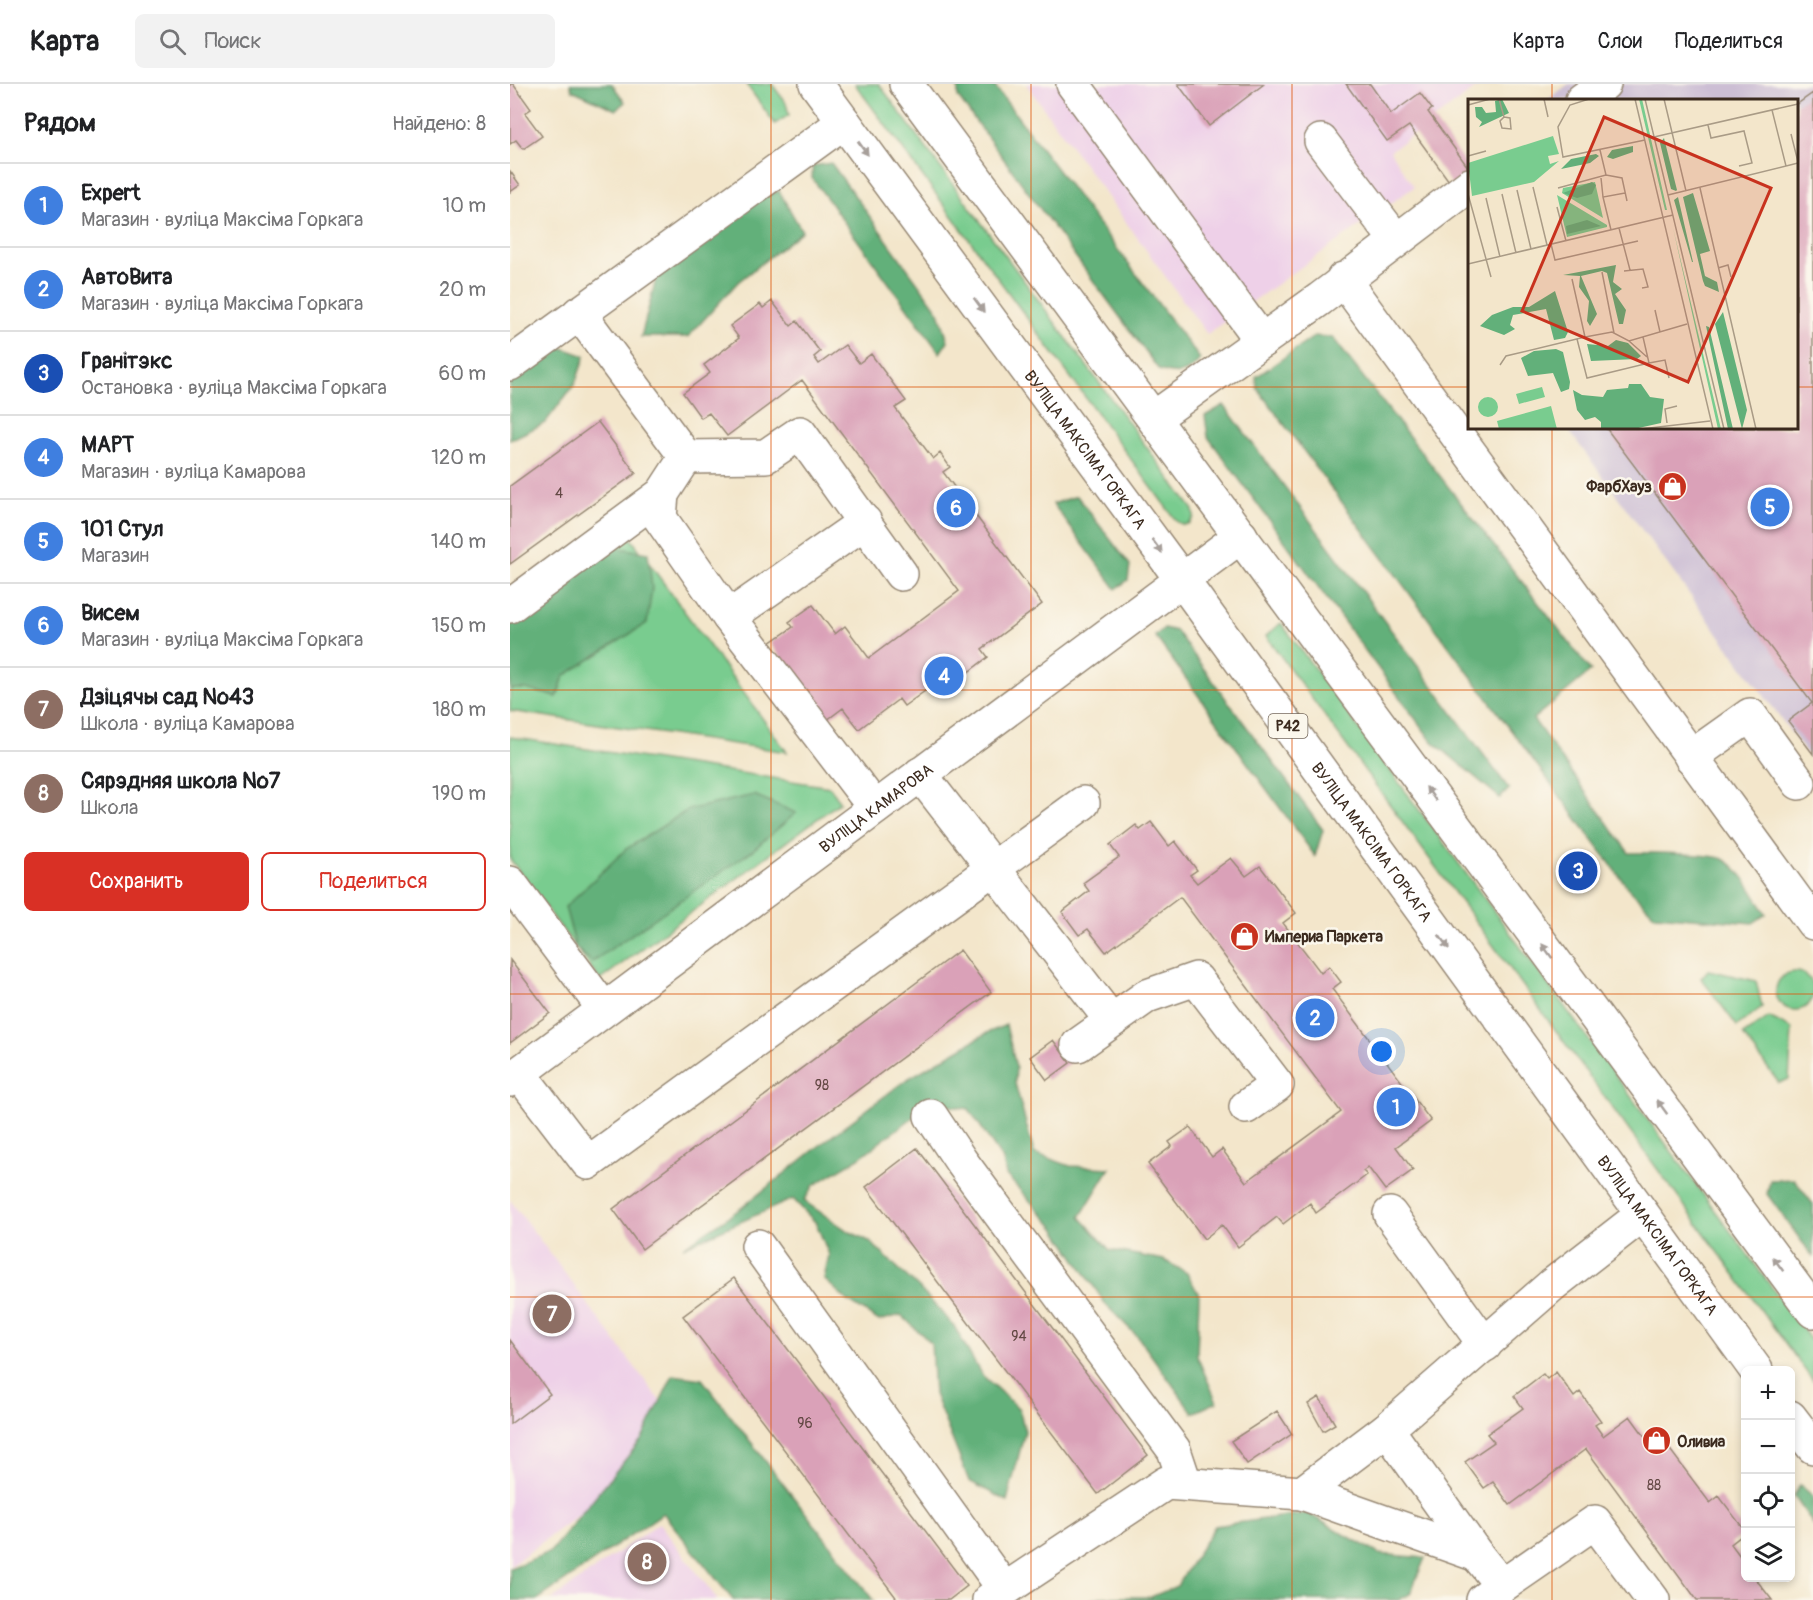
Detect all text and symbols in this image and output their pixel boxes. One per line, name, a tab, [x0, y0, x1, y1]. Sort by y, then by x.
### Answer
search box	[135, 14, 555, 68]
text: Карта	[30, 24, 99, 59]
icon: search	[156, 25, 189, 58]
text: Поиск	[204, 27, 262, 55]
text: Карта	[1512, 28, 1564, 55]
text: Слои	[1597, 28, 1642, 55]
text: Поделиться	[1675, 28, 1783, 55]
inset map	[1468, 99, 1798, 429]
text: Рядом	[24, 107, 96, 139]
text: Найдено: 8	[392, 111, 486, 136]
one-way arrow	[857, 140, 869, 156]
text: Expert	[81, 179, 140, 207]
text: 1	[40, 193, 47, 218]
text: 10 m	[442, 193, 486, 218]
text: Магазин · вуліца Максіма Горкага	[81, 207, 363, 232]
text: АвтоВита	[81, 263, 172, 291]
text: 2	[38, 277, 49, 302]
text: 20 m	[439, 277, 486, 302]
text: Магазин · вуліца Максіма Горкага	[81, 291, 363, 316]
one-way arrow	[973, 297, 985, 313]
text: Гранітэкс	[81, 347, 172, 375]
text: 3	[38, 361, 49, 386]
text: 60 m	[439, 361, 486, 386]
street label: ВУЛІЦА МАКСІМА ГОРКАГА	[1020, 367, 1150, 533]
text: Остановка · вуліца Максіма Горкага	[81, 375, 387, 400]
text: МАРТ	[81, 431, 134, 459]
text: 4	[38, 445, 49, 470]
text: 120 m	[431, 445, 486, 470]
text: Магазин · вуліца Камарова	[81, 459, 306, 484]
shop icon: ФарбХауз	[1657, 470, 1689, 502]
place label: ФарбХауз	[1586, 477, 1652, 497]
pin: 5	[1750, 484, 1790, 530]
house number: 4	[555, 485, 563, 502]
pin: 6	[936, 486, 976, 530]
text: 101 Стул	[81, 515, 164, 543]
text: 5	[38, 529, 49, 554]
text: 140 m	[431, 529, 486, 554]
one-way arrow	[1151, 538, 1163, 554]
text: Магазин	[81, 543, 149, 568]
text: Висем	[81, 599, 140, 627]
text: 6	[38, 613, 49, 638]
text: 150 m	[432, 613, 486, 638]
text: Магазин · вуліца Максіма Горкага	[81, 627, 363, 652]
pin: 4	[924, 654, 964, 698]
text: Дзіцячы сад №43	[81, 683, 254, 711]
text: 7	[38, 697, 49, 722]
text: 180 m	[432, 697, 486, 722]
text: Школа · вуліца Камарова	[81, 711, 295, 736]
road number: Р42	[1268, 714, 1308, 738]
street label: ВУЛІЦА МАКСІМА ГОРКАГА	[1307, 759, 1436, 926]
street label: ВУЛІЦА КАМАРОВА	[815, 760, 937, 858]
text: Сярэдняя школа №7	[81, 767, 280, 795]
text: 8	[38, 781, 49, 806]
text: 190 m	[432, 781, 486, 806]
one-way arrow	[1425, 786, 1437, 802]
text: Школа	[81, 795, 138, 820]
pin: 3	[1558, 848, 1598, 894]
button: Сохранить	[24, 852, 249, 911]
button: Поделиться	[261, 852, 486, 911]
shop icon: Империа Паркета	[1228, 920, 1260, 952]
place label: Империа Паркета	[1265, 927, 1384, 947]
one-way arrow	[1438, 935, 1450, 950]
one-way arrow	[1541, 943, 1553, 958]
pin: 2	[1296, 996, 1334, 1040]
your location	[1367, 1037, 1396, 1066]
house number: 98	[815, 1077, 829, 1094]
pin: 1	[1376, 1084, 1416, 1130]
one-way arrow	[1657, 1100, 1669, 1115]
street label: ВУЛІЦА МАКСІМА ГОРКАГА	[1592, 1152, 1722, 1319]
one-way arrow	[1772, 1257, 1784, 1273]
pin: 7	[532, 1292, 572, 1336]
house number: 94	[1011, 1328, 1027, 1345]
map controls	[1741, 1366, 1795, 1582]
button: +	[1741, 1366, 1795, 1420]
house number: 96	[797, 1415, 813, 1432]
button: −	[1741, 1420, 1795, 1474]
shop icon: Оливиа	[1640, 1425, 1672, 1457]
place label: Оливиа	[1677, 1432, 1726, 1452]
button: locate	[1741, 1474, 1795, 1528]
house number: 88	[1647, 1477, 1661, 1494]
button: layers	[1741, 1528, 1795, 1582]
pin: 8	[628, 1540, 666, 1584]

